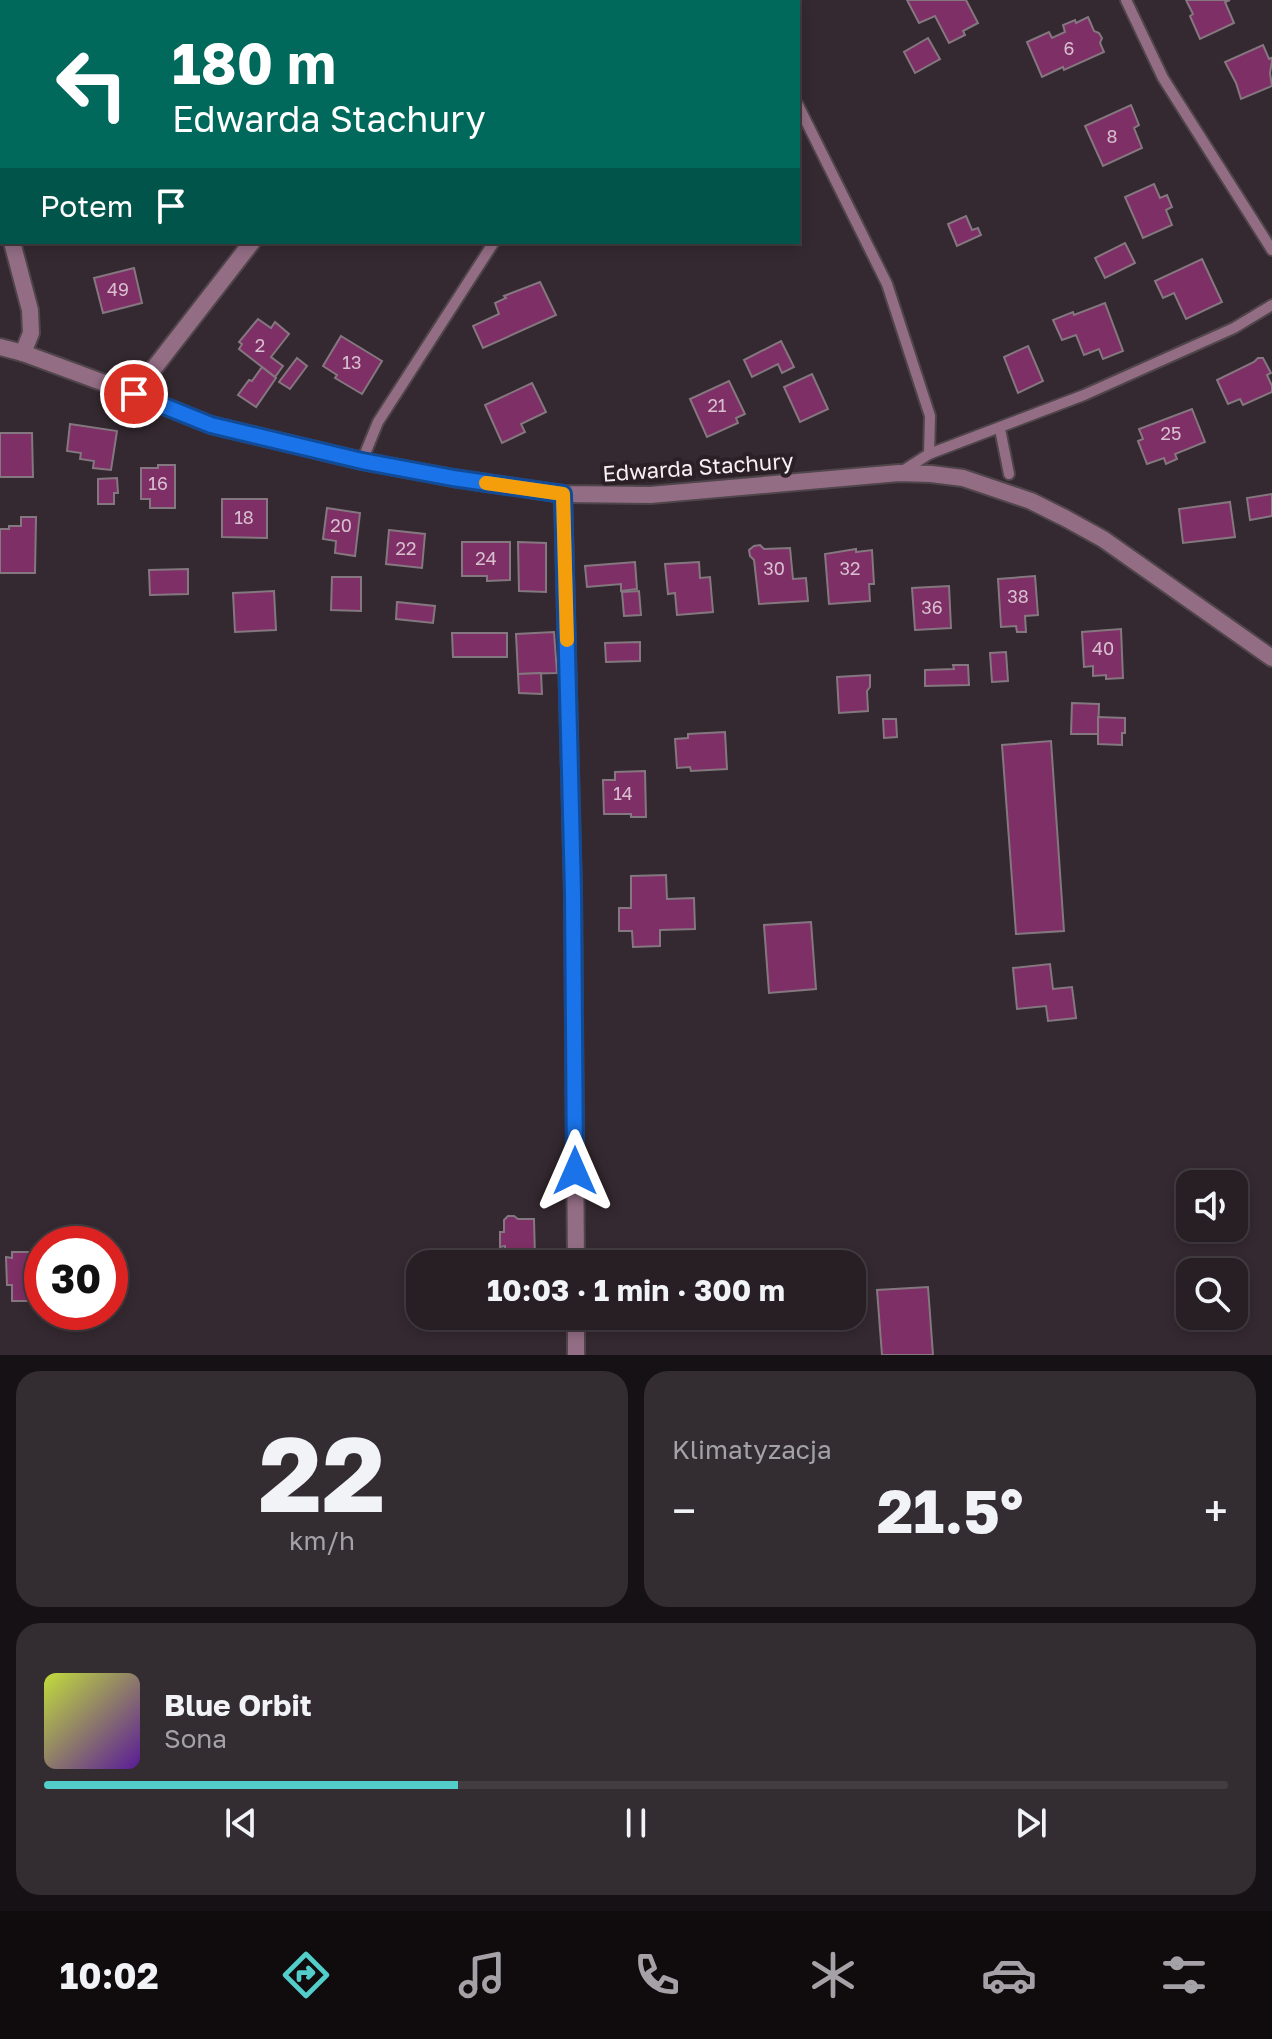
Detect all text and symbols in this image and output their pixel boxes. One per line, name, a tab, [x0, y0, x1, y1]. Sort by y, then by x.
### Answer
text: 180 m	[172, 29, 336, 96]
icon: left	[40, 32, 144, 136]
house number: 6	[1064, 37, 1074, 59]
text: Edwarda Stachury	[172, 97, 486, 140]
house number: 8	[1107, 125, 1117, 147]
icon: arrive	[149, 184, 193, 228]
text: Potem	[40, 188, 133, 224]
house number: 49	[107, 278, 129, 300]
house number: 2	[255, 334, 265, 356]
house number: 13	[342, 351, 362, 373]
pin	[100, 360, 168, 428]
icon: arrive	[112, 372, 156, 416]
house number: 21	[707, 394, 727, 416]
house number: 25	[1161, 422, 1181, 444]
street label: Edwarda Stachury	[601, 446, 794, 487]
house number: 16	[148, 472, 168, 494]
house number: 18	[234, 506, 254, 528]
house number: 20	[330, 514, 352, 536]
house number: 22	[396, 537, 416, 559]
house number: 24	[475, 547, 497, 569]
house number: 30	[763, 557, 785, 579]
house number: 32	[840, 557, 860, 579]
house number: 38	[1007, 585, 1029, 607]
house number: 36	[921, 596, 943, 618]
house number: 40	[1092, 637, 1114, 659]
house number: 14	[613, 782, 633, 804]
position arrow	[533, 1129, 617, 1213]
map controls	[1176, 1170, 1248, 1330]
button: sound	[1176, 1170, 1248, 1242]
speed limit sign: 30	[24, 1226, 128, 1330]
button: search	[1176, 1258, 1248, 1330]
text: 10:03 · 1 min · 300 m	[487, 1272, 785, 1308]
text: 22	[259, 1410, 385, 1535]
text: Klimatyzacja	[672, 1434, 832, 1465]
text: 21.5°	[877, 1474, 1023, 1546]
text: −	[672, 1484, 696, 1537]
text: +	[1204, 1484, 1228, 1537]
text: km/h	[289, 1525, 355, 1556]
text: Blue Orbit	[164, 1687, 312, 1723]
text: Sona	[164, 1723, 227, 1754]
icon: previous	[219, 1801, 263, 1845]
icon: pause	[614, 1801, 658, 1845]
icon: next	[1009, 1801, 1053, 1845]
icon: directions	[278, 1947, 334, 2003]
icon: music	[454, 1947, 510, 2003]
icon: phone	[629, 1947, 685, 2003]
icon: climate	[805, 1947, 861, 2003]
icon: car	[981, 1947, 1037, 2003]
icon: filters	[1156, 1947, 1212, 2003]
text: 10:02	[60, 1954, 159, 1997]

